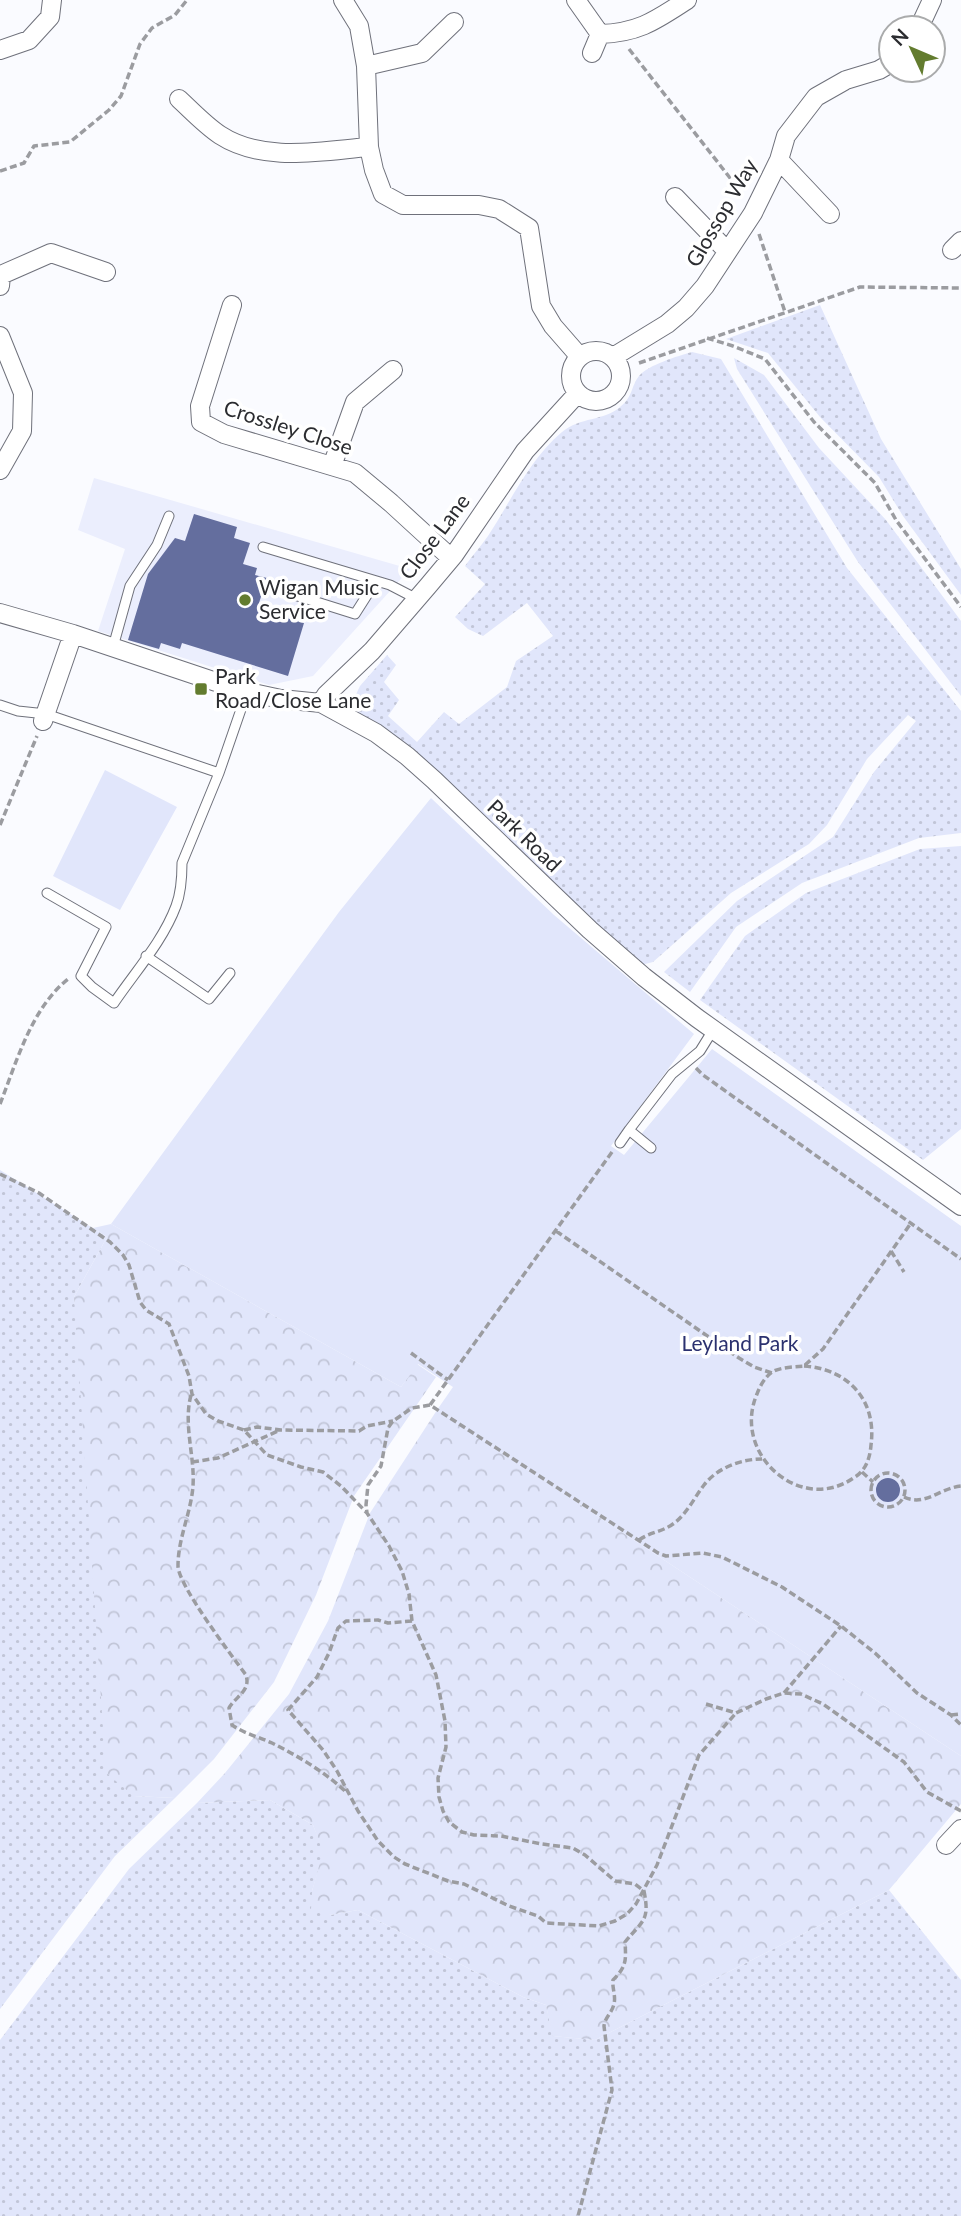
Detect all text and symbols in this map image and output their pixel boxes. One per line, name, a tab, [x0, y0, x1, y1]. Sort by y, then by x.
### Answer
north arrow	[877, 14, 947, 84]
text: N	[886, 24, 913, 50]
street label: Glossop Way	[680, 154, 762, 271]
street label: Crossley Close	[221, 394, 356, 459]
street label: Close Lane	[394, 488, 474, 584]
place label: Wigan Music Service	[259, 574, 379, 623]
marker: Wigan Music Service	[237, 592, 253, 608]
place label: Park Road/Close Lane	[215, 663, 371, 712]
marker: Park Road/Close Lane	[193, 681, 209, 697]
street label: Park Road	[483, 794, 567, 876]
park label: Leyland Park	[682, 1330, 799, 1355]

